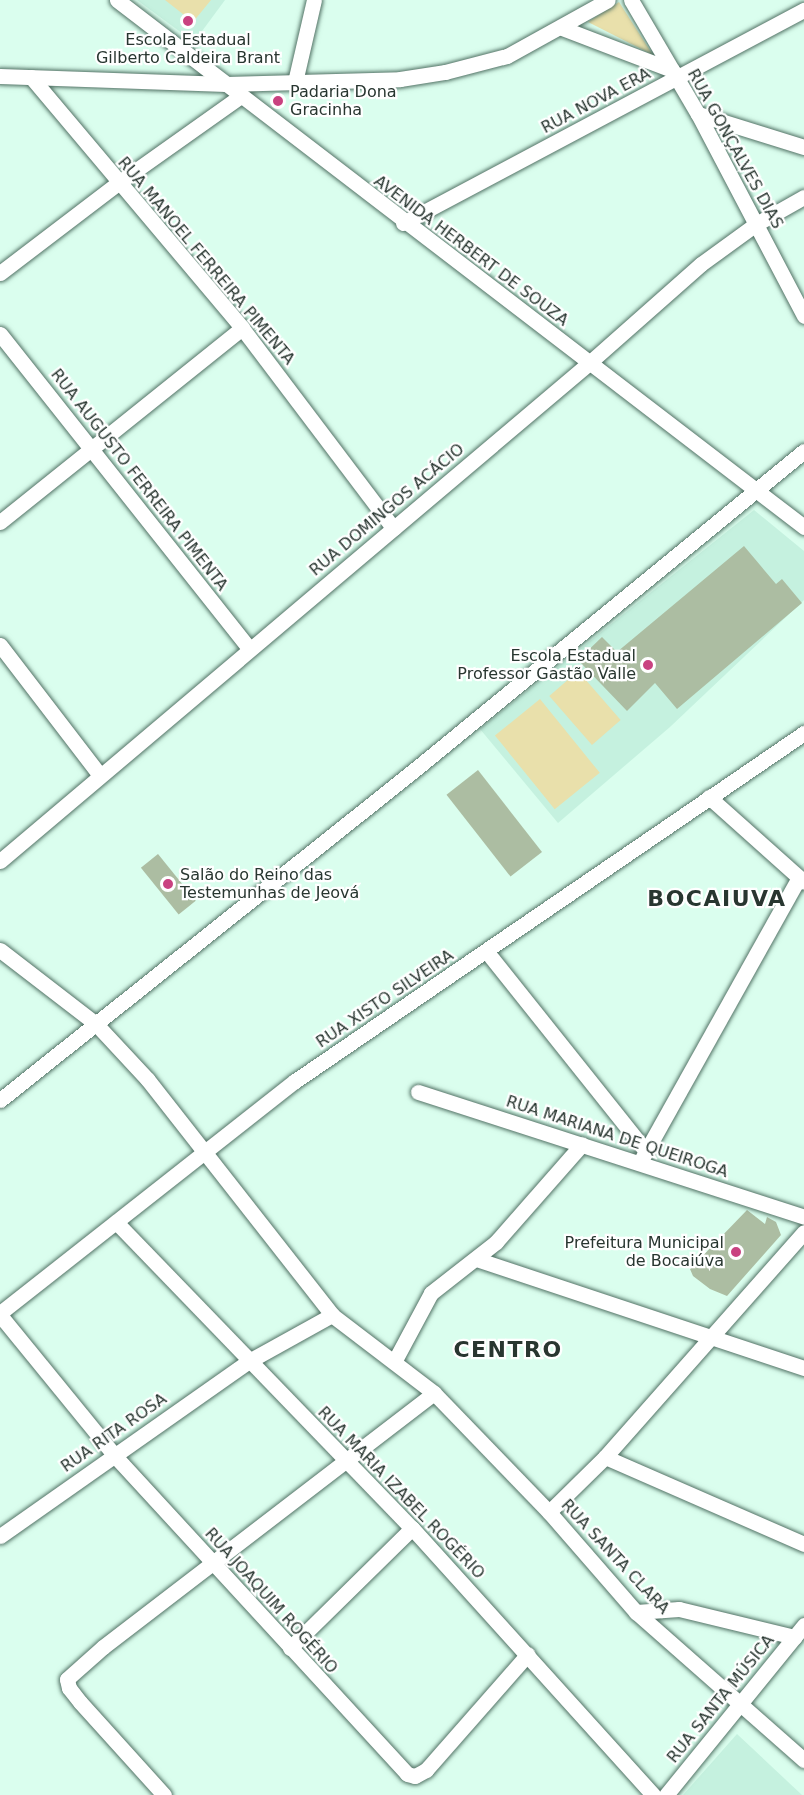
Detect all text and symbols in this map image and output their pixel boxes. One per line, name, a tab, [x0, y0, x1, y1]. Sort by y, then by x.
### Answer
marker: Escola Estadual Gilberto Caldeira Brant	[181, 14, 195, 28]
place label: Escola Estadual Gilberto Caldeira Brant	[96, 30, 280, 68]
street label: RUA NOVA ERA	[538, 64, 654, 138]
street label: RUA GONÇALVES DIAS	[683, 66, 787, 232]
place label: Padaria Dona Gracinha	[290, 82, 397, 120]
marker: Padaria Dona Gracinha	[271, 94, 285, 108]
street label: RUA MANOEL FERREIRA PIMENTA	[114, 153, 298, 369]
street label: AVENIDA HERBERT DE SOUZA	[370, 172, 572, 330]
street label: RUA AUGUSTO FERREIRA PIMENTA	[47, 365, 231, 595]
street label: RUA DOMINGOS ACÁCIO	[306, 440, 468, 580]
place label: Escola Estadual Professor Gastão Valle	[457, 646, 636, 684]
marker: Escola Estadual Professor Gastão Valle	[641, 658, 655, 672]
place label: Salão do Reino das Testemunhas de Jeová	[180, 865, 359, 903]
marker: Salão do Reino das Testemunhas de Jeová	[161, 877, 175, 891]
district label: BOCAIUVA	[647, 886, 787, 912]
street label: RUA XISTO SILVEIRA	[313, 946, 457, 1052]
street label: RUA MARIANA DE QUEIROGA	[504, 1092, 730, 1182]
place label: Prefeitura Municipal de Bocaiúva	[565, 1233, 724, 1271]
marker: Prefeitura Municipal de Bocaiúva	[729, 1245, 743, 1259]
district label: CENTRO	[453, 1337, 563, 1363]
street label: RUA RITA ROSA	[58, 1389, 170, 1477]
street label: RUA MARIA IZABEL ROGÉRIO	[314, 1403, 488, 1583]
street label: RUA SANTA CLARA	[557, 1496, 673, 1618]
street label: RUA JOAQUIM ROGÉRIO	[201, 1524, 341, 1678]
street label: RUA SANTA MÚSICA	[663, 1631, 779, 1767]

